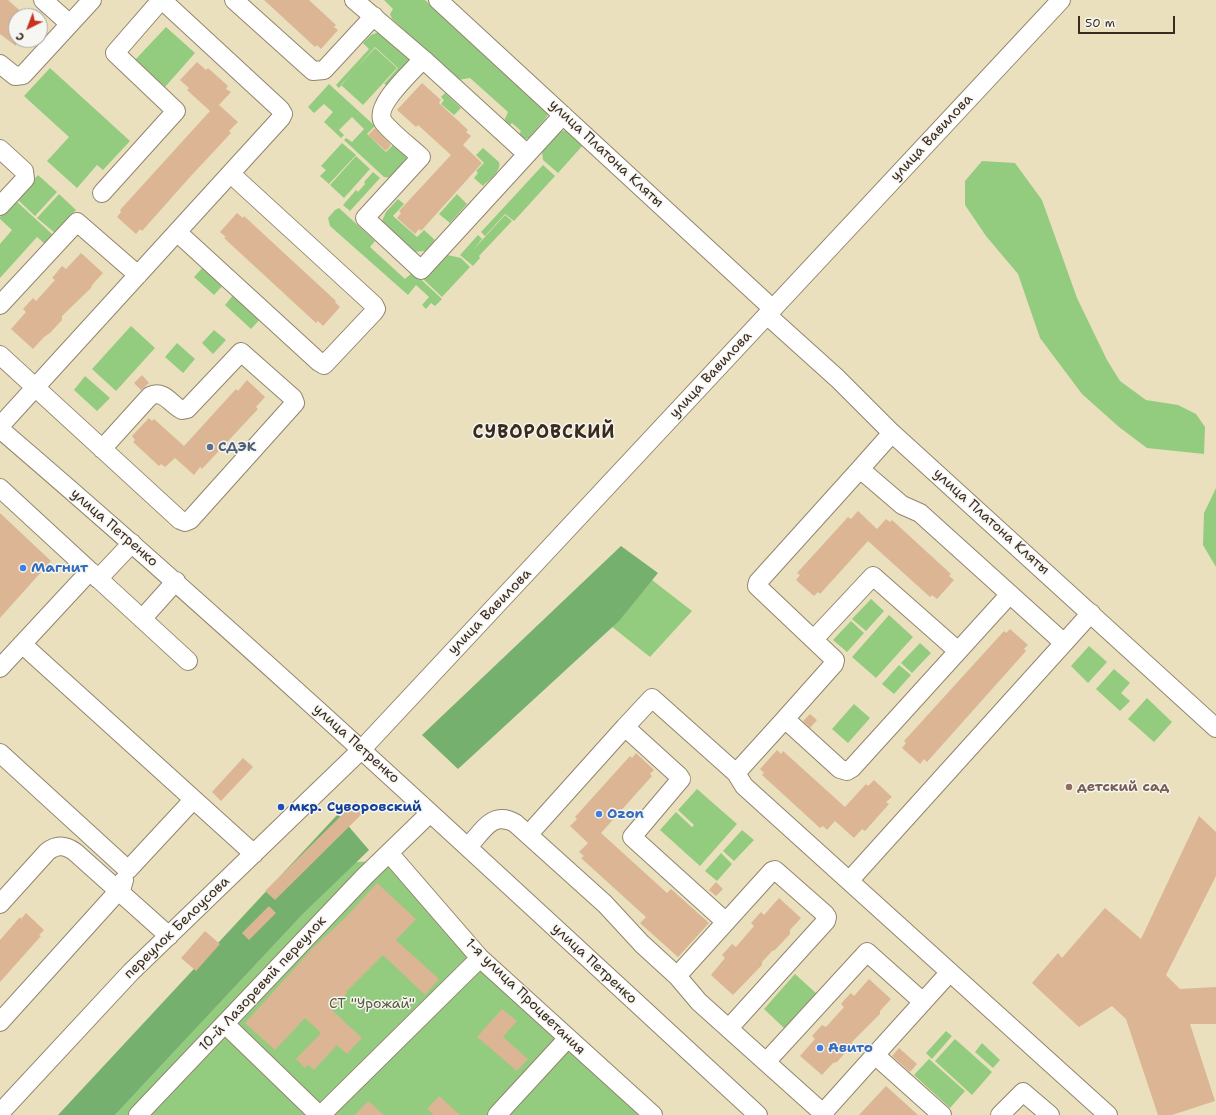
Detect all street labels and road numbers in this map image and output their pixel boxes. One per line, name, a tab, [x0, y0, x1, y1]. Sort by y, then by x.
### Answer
street label: улица Вавилова	[887, 91, 977, 185]
street label: улица Платона Кляты	[545, 97, 667, 211]
street label: улица Вавилова	[666, 328, 756, 422]
street label: улица Платона Кляты	[929, 465, 1053, 579]
street label: улица Петренко	[67, 485, 161, 571]
street label: улица Вавилова	[445, 566, 535, 658]
street label: улица Петренко	[309, 701, 403, 787]
street label: переулок Белоусова	[121, 873, 233, 983]
street label: 10-й Лазоревый переулок	[196, 913, 330, 1055]
street label: улица Петренко	[548, 920, 640, 1008]
street label: 1-я улица Процветания	[462, 935, 588, 1059]

